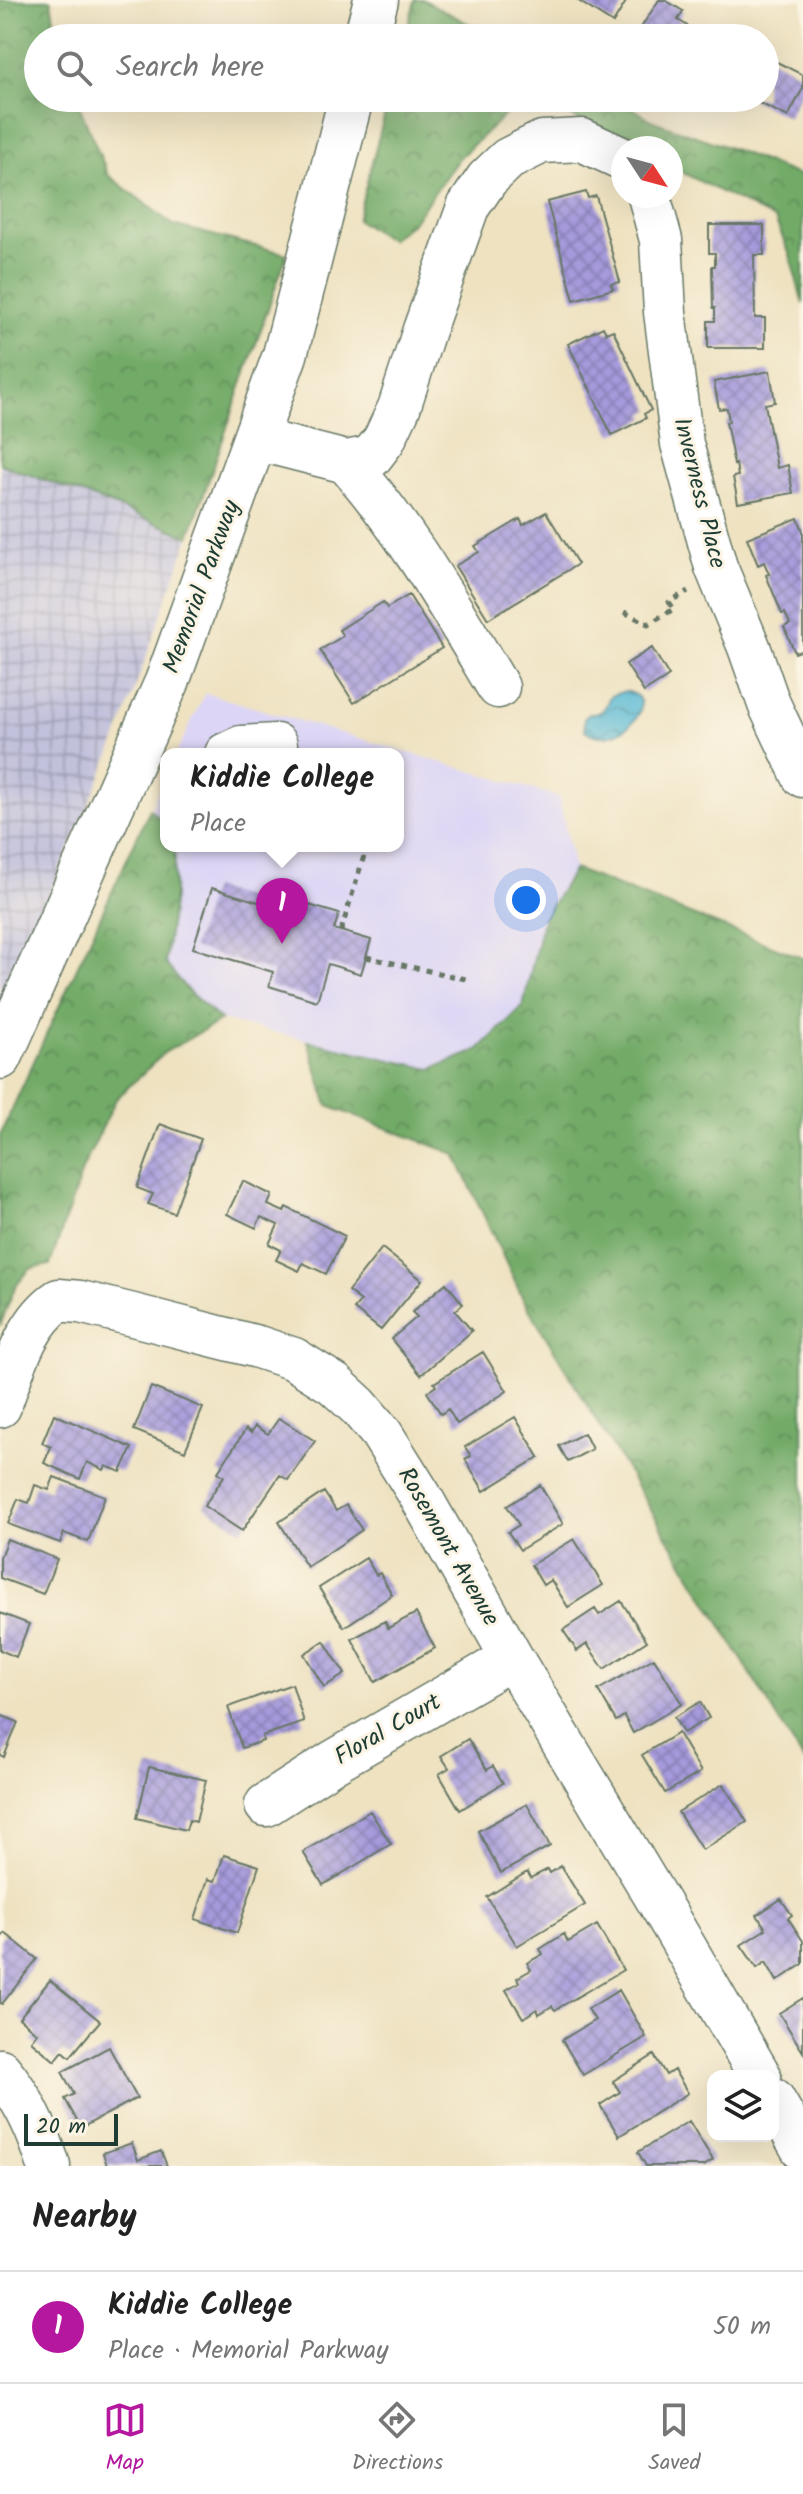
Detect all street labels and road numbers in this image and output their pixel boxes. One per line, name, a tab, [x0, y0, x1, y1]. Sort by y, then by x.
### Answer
street label: Inverness Place	[661, 413, 737, 573]
street label: Memorial Parkway	[153, 494, 252, 679]
street label: Rosemont Avenue	[387, 1460, 510, 1634]
street label: Floral Court	[327, 1683, 449, 1776]

